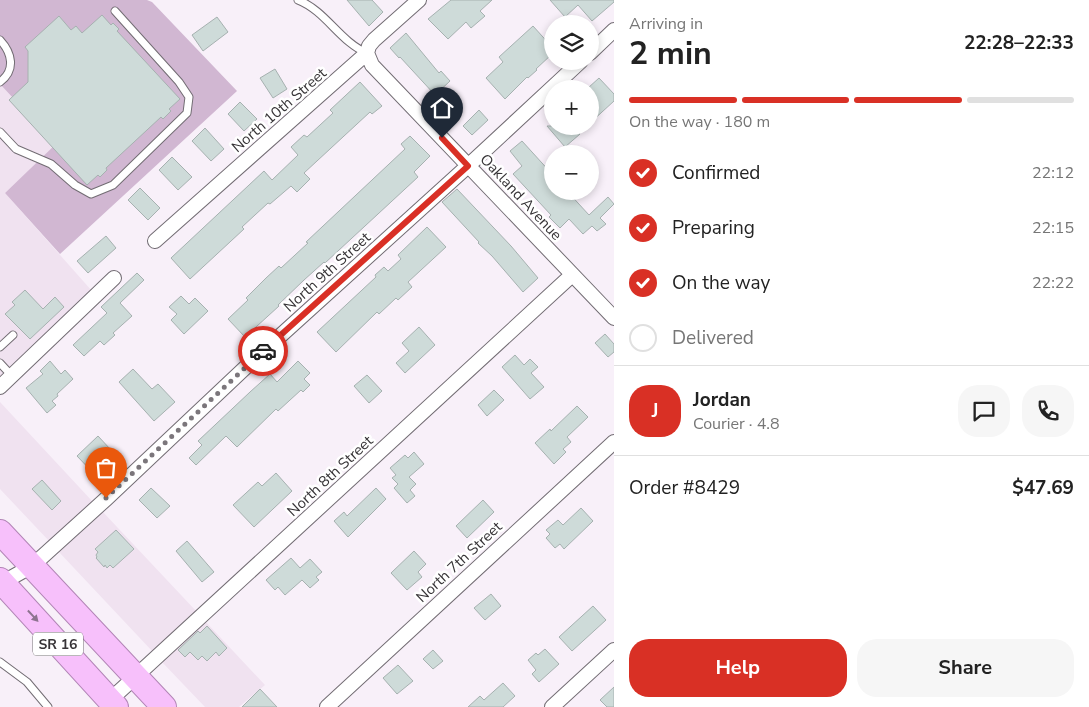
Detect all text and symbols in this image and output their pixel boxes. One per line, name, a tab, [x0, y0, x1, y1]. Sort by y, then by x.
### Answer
text: Arriving in	[629, 13, 703, 35]
map controls	[544, 15, 599, 200]
button: layers	[544, 15, 599, 70]
text: 22:28–22:33	[964, 30, 1074, 56]
text: 2 min	[629, 32, 712, 75]
street label: North 10th Street	[227, 63, 331, 157]
button: +	[544, 80, 599, 135]
pin	[421, 87, 463, 138]
icon: home	[428, 94, 456, 122]
text: On the way · 180 m	[629, 111, 770, 133]
button: −	[544, 145, 599, 200]
street label: Oakland Avenue	[476, 149, 566, 245]
icon: check	[629, 159, 657, 187]
text: Confirmed	[672, 160, 760, 186]
text: 22:12	[1032, 162, 1074, 184]
icon: check	[629, 214, 657, 242]
text: Preparing	[672, 215, 755, 241]
text: 22:15	[1032, 217, 1074, 239]
street label: North 9th Street	[279, 227, 375, 316]
icon: check	[629, 269, 657, 297]
text: On the way	[672, 270, 770, 296]
text: 22:22	[1032, 272, 1074, 294]
text: Delivered	[672, 325, 754, 351]
courier	[238, 326, 288, 376]
icon: car	[249, 337, 277, 365]
button: chat	[958, 385, 1010, 437]
button: phone	[1022, 385, 1074, 437]
text: Jordan	[693, 387, 751, 413]
text: J	[652, 398, 658, 424]
text: Courier · 4.8	[693, 413, 779, 435]
street label: North 8th Street	[283, 431, 378, 521]
pin	[85, 447, 127, 498]
icon: bag	[92, 454, 120, 482]
text: Order #8429	[629, 475, 740, 501]
text: $47.69	[1012, 475, 1074, 501]
street label: North 7th Street	[412, 517, 507, 607]
one-way arrow	[27, 610, 39, 622]
road number: SR 16	[33, 633, 83, 656]
button: Help	[629, 639, 847, 697]
button: Share	[857, 639, 1074, 697]

